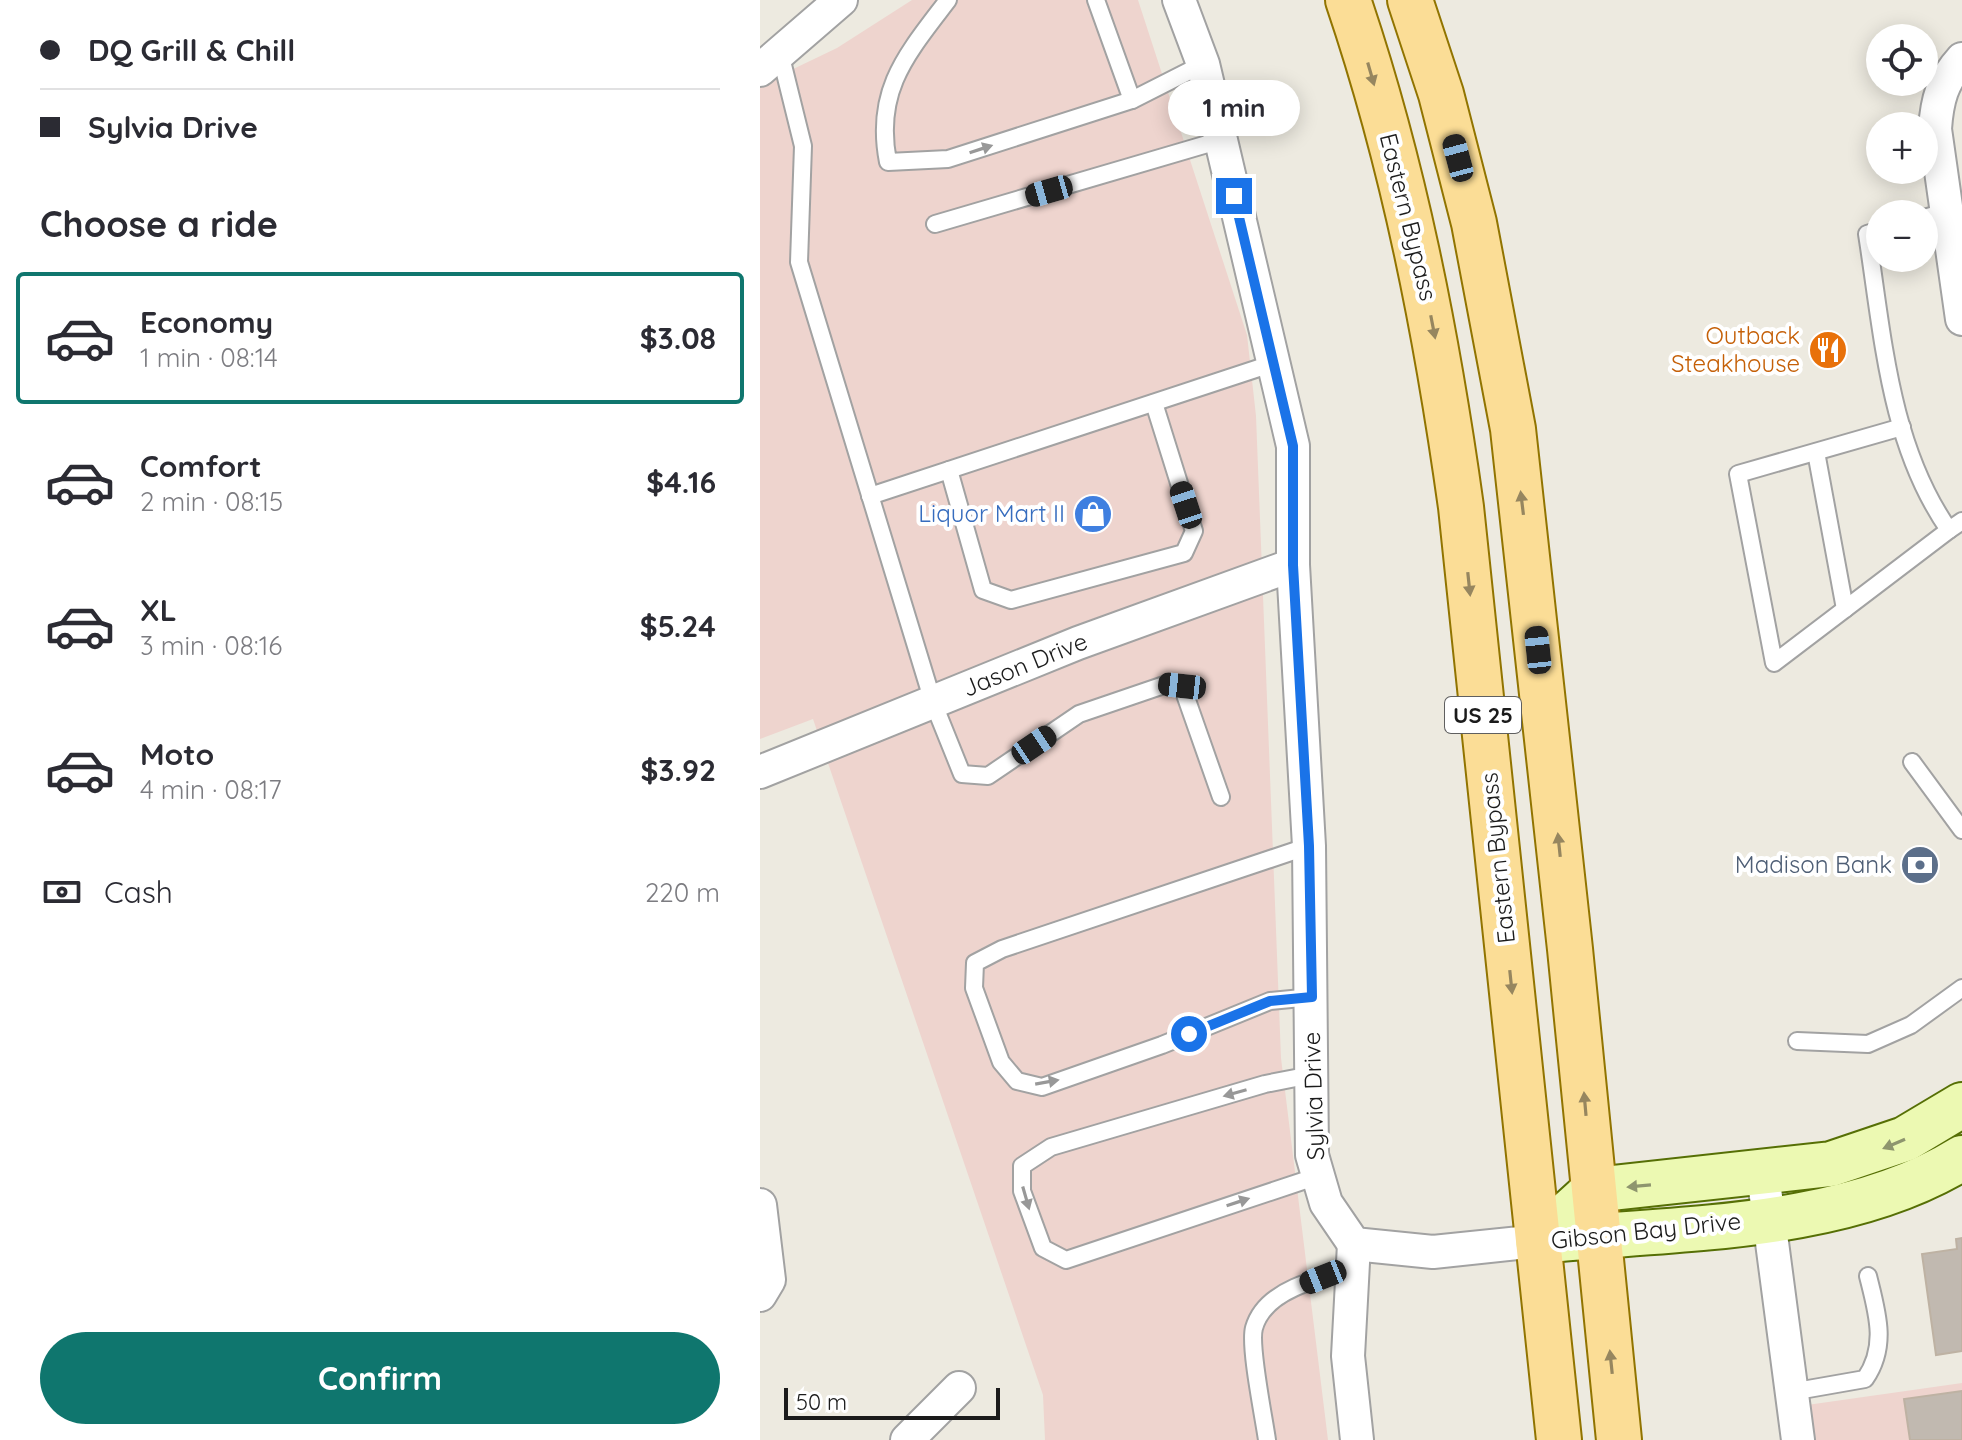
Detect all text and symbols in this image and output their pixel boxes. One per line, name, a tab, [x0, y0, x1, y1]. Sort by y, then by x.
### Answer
map controls	[1866, 24, 1938, 272]
button: locate	[1866, 24, 1938, 96]
text: DQ Grill & Chill	[88, 31, 295, 69]
one-way arrow	[1365, 63, 1378, 87]
callout: 1 min	[1168, 80, 1300, 136]
text: 1 min	[1203, 91, 1266, 124]
text: Sylvia Drive	[88, 108, 258, 146]
button: +	[1866, 112, 1938, 184]
street label: Eastern Bypass	[1374, 130, 1444, 304]
car	[1440, 132, 1476, 184]
one-way arrow	[969, 142, 993, 155]
car	[1023, 173, 1075, 209]
route end	[1216, 178, 1252, 214]
button: −	[1866, 200, 1938, 272]
text: Choose a ride	[40, 201, 278, 246]
icon: car	[44, 302, 116, 374]
text: Economy	[140, 303, 273, 341]
one-way arrow	[1428, 315, 1440, 340]
text: $3.08	[640, 319, 716, 357]
place label: Outback Steakhouse	[1671, 320, 1800, 378]
restaurant icon: Outback Steakhouse	[1807, 329, 1849, 371]
text: 1 min · 08:14	[140, 341, 278, 374]
icon: car	[44, 446, 116, 518]
text: Comfort	[140, 447, 261, 485]
text: $4.16	[646, 463, 716, 501]
car	[1167, 478, 1205, 532]
text: 2 min · 08:15	[140, 485, 283, 518]
one-way arrow	[1516, 490, 1529, 515]
shop icon: Liquor Mart II	[1072, 493, 1114, 535]
place label: Liquor Mart II	[918, 498, 1065, 528]
one-way arrow	[1463, 572, 1476, 597]
icon: car	[44, 590, 116, 662]
text: XL	[140, 591, 177, 629]
text: $5.24	[640, 607, 716, 645]
street label: Jason Drive	[958, 625, 1092, 703]
car	[1524, 625, 1552, 675]
text: 3 min · 08:16	[140, 629, 282, 662]
car	[1157, 672, 1207, 700]
road number: US 25	[1445, 697, 1521, 733]
car	[1007, 722, 1061, 768]
icon: car	[44, 734, 116, 806]
text: Moto	[140, 735, 214, 773]
text: $3.92	[640, 751, 716, 789]
street label: Eastern Bypass	[1473, 771, 1521, 945]
text: 4 min · 08:17	[140, 773, 282, 806]
one-way arrow	[1553, 832, 1566, 857]
bank icon: Madison Bank	[1899, 844, 1941, 886]
place label: Madison Bank	[1735, 849, 1892, 879]
icon: cash	[40, 870, 84, 914]
text: Cash	[104, 873, 173, 911]
text: 220 m	[645, 876, 720, 909]
one-way arrow	[1504, 970, 1517, 995]
route start	[1171, 1016, 1207, 1052]
street label: Sylvia Drive	[1296, 1031, 1330, 1161]
one-way arrow	[1035, 1076, 1060, 1088]
one-way arrow	[1223, 1087, 1247, 1100]
one-way arrow	[1579, 1091, 1592, 1116]
one-way arrow	[1882, 1137, 1906, 1150]
one-way arrow	[1626, 1180, 1651, 1193]
one-way arrow	[1020, 1186, 1032, 1211]
one-way arrow	[1226, 1196, 1250, 1208]
street label: Gibson Bay Drive	[1550, 1205, 1742, 1255]
car	[1296, 1257, 1350, 1297]
button: Confirm	[40, 1332, 720, 1424]
one-way arrow	[1605, 1350, 1618, 1375]
scale bar	[784, 1384, 1000, 1420]
text: 50 m	[796, 1388, 847, 1416]

